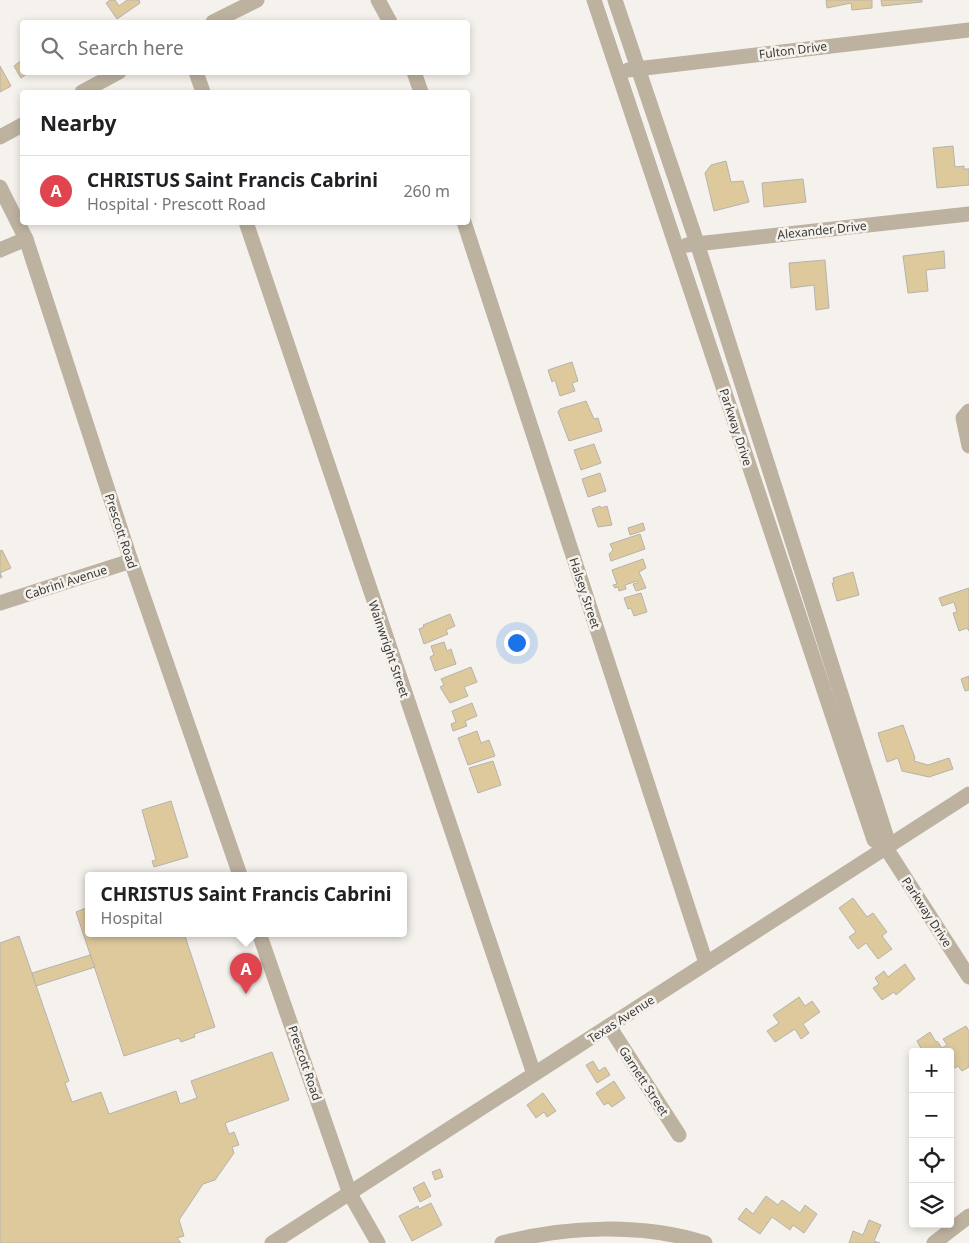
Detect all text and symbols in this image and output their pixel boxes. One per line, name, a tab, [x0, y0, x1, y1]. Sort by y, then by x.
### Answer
search box	[20, 20, 470, 75]
icon: search	[38, 34, 66, 62]
text: Search here	[78, 35, 184, 61]
street label: Fulton Drive	[758, 37, 828, 63]
text: Nearby	[40, 109, 116, 137]
text: CHRISTUS Saint Francis Cabrini	[87, 167, 378, 193]
text: A	[50, 180, 62, 202]
text: 260 m	[403, 180, 450, 202]
text: Hospital · Prescott Road	[87, 193, 266, 215]
street label: Alexander Drive	[777, 217, 868, 243]
street label: Parkway Drive	[715, 386, 757, 468]
street label: Prescott Road	[101, 491, 141, 571]
street label: Halsey Street	[566, 555, 605, 631]
street label: Cabrini Avenue	[23, 561, 110, 603]
street label: Wainwright Street	[364, 598, 414, 700]
your location	[504, 630, 530, 656]
popup	[85, 872, 407, 937]
street label: Parkway Drive	[898, 874, 956, 951]
text: CHRISTUS Saint Francis Cabrini	[101, 881, 391, 907]
text: Hospital	[101, 907, 163, 929]
pin: A	[230, 953, 262, 994]
street label: Texas Avenue	[584, 991, 658, 1047]
street label: Prescott Road	[284, 1023, 326, 1103]
street label: Garnett Street	[615, 1043, 673, 1120]
map controls	[909, 1048, 954, 1228]
button: +	[909, 1048, 954, 1093]
button: −	[909, 1093, 954, 1138]
button: locate	[909, 1138, 954, 1183]
button: layers	[909, 1183, 954, 1228]

